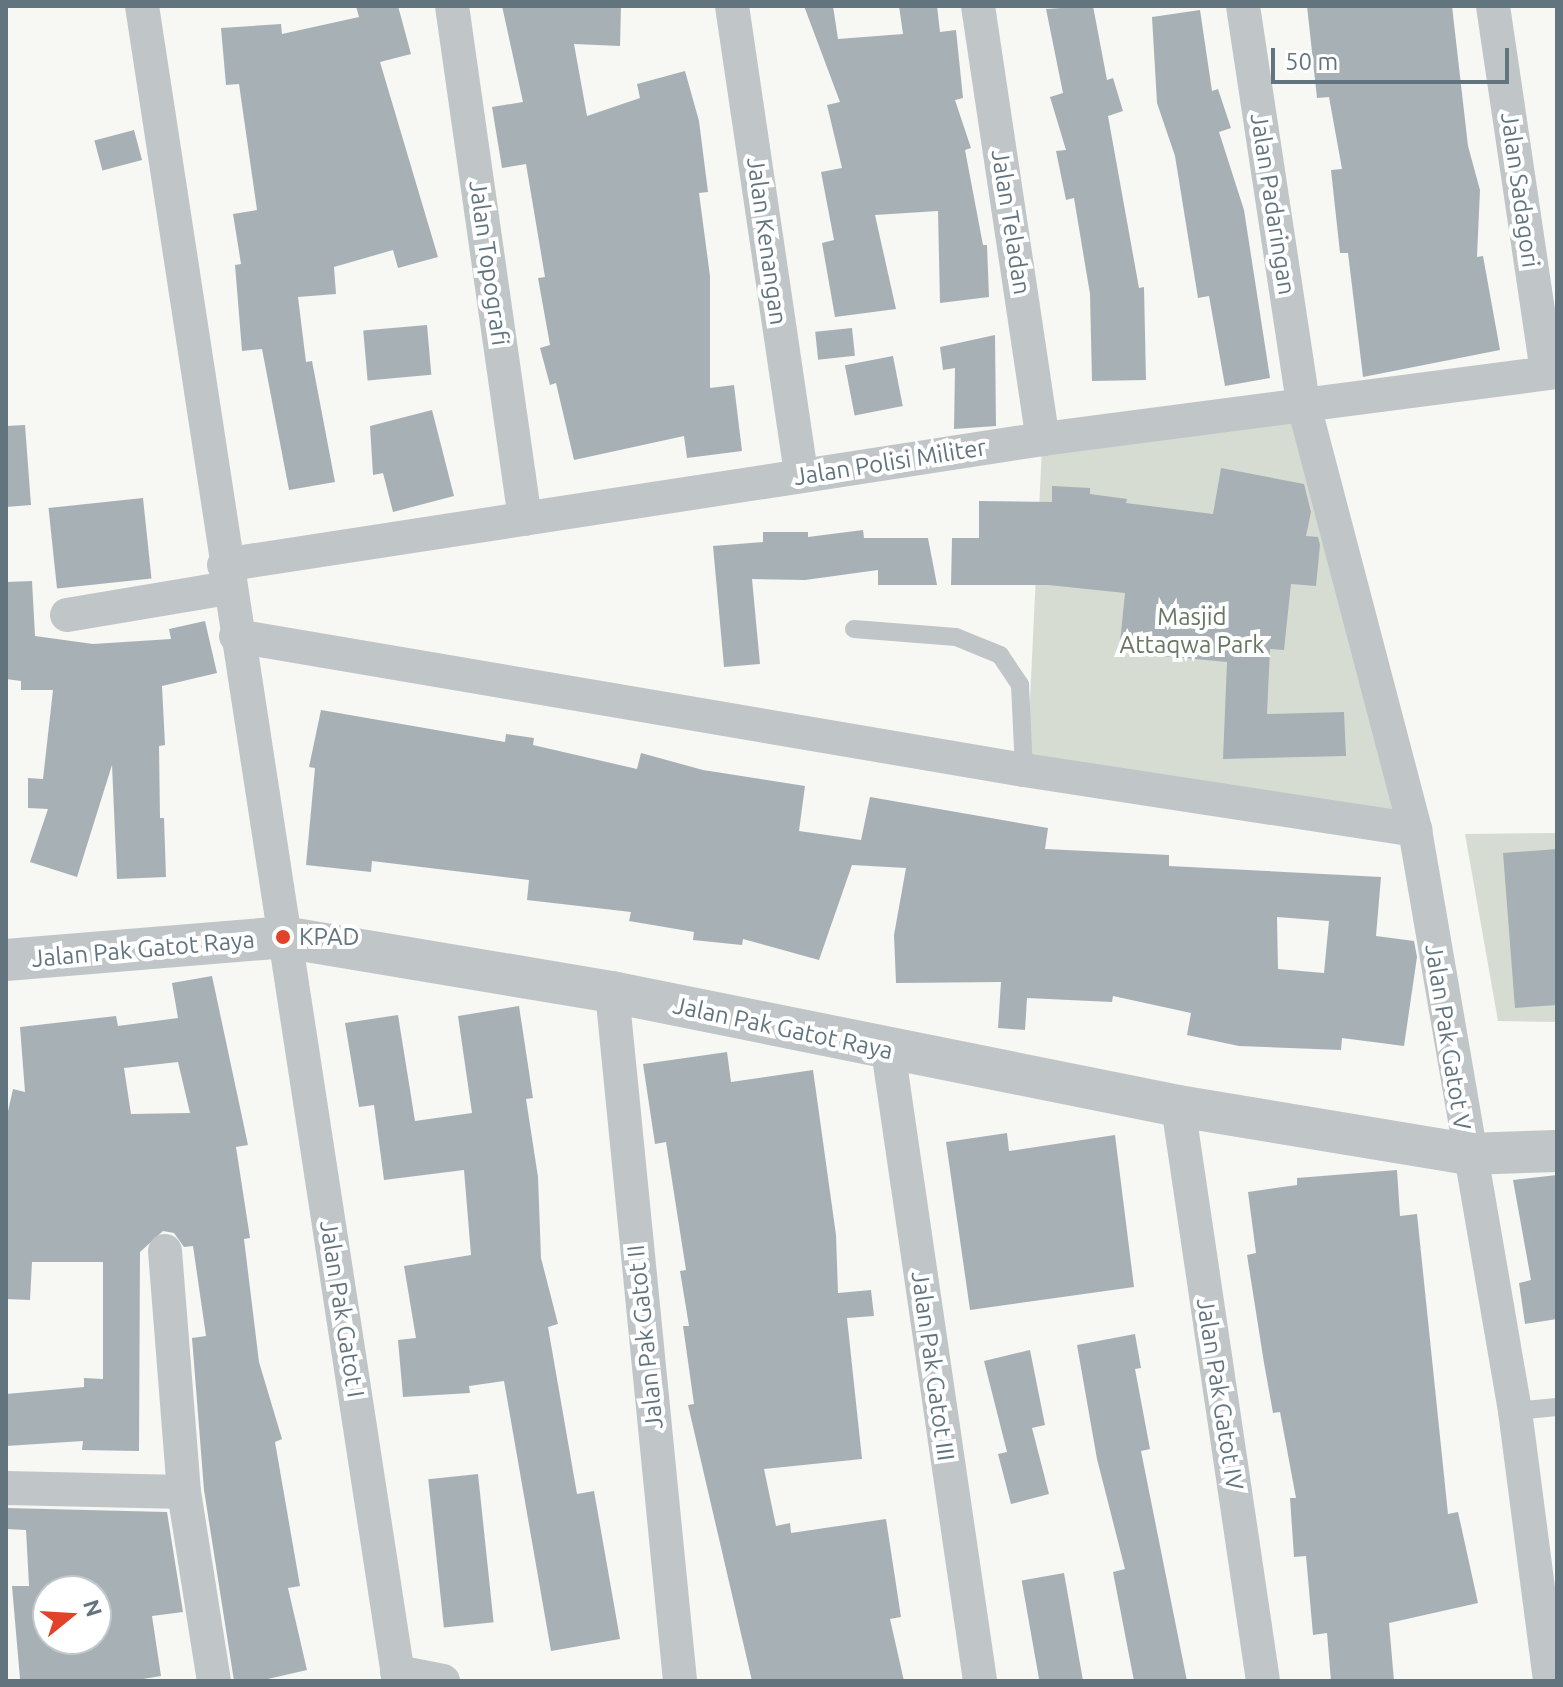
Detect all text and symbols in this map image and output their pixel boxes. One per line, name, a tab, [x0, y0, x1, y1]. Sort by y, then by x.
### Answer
scale bar	[1275, 32, 1513, 82]
text: 50 m	[1285, 48, 1338, 75]
street label: Jalan Padaringan	[1244, 111, 1302, 297]
street label: Jalan Sadagori	[1495, 111, 1545, 269]
street label: Jalan Teladan	[985, 148, 1037, 296]
street label: Jalan Kenangan	[741, 155, 793, 327]
street label: Jalan Topografi	[463, 179, 515, 347]
street label: Jalan Polisi Militer	[792, 433, 988, 491]
park label: Masjid Attaqwa Park	[1120, 603, 1264, 659]
place label: KPAD	[299, 923, 360, 951]
street label: Jalan Pak Gatot Raya	[30, 925, 256, 973]
marker: KPAD	[274, 928, 292, 946]
street label: Jalan Pak Gatot V	[1419, 942, 1477, 1132]
street label: Jalan Pak Gatot Raya	[671, 991, 895, 1065]
street label: Jalan Pak Gatot I	[314, 1218, 370, 1400]
street label: Jalan Pak Gatot II	[621, 1244, 669, 1430]
street label: Jalan Pak Gatot III	[905, 1269, 961, 1463]
street label: Jalan Pak Gatot IV	[1191, 1296, 1249, 1492]
north arrow	[32, 1575, 112, 1655]
text: N	[79, 1596, 108, 1620]

